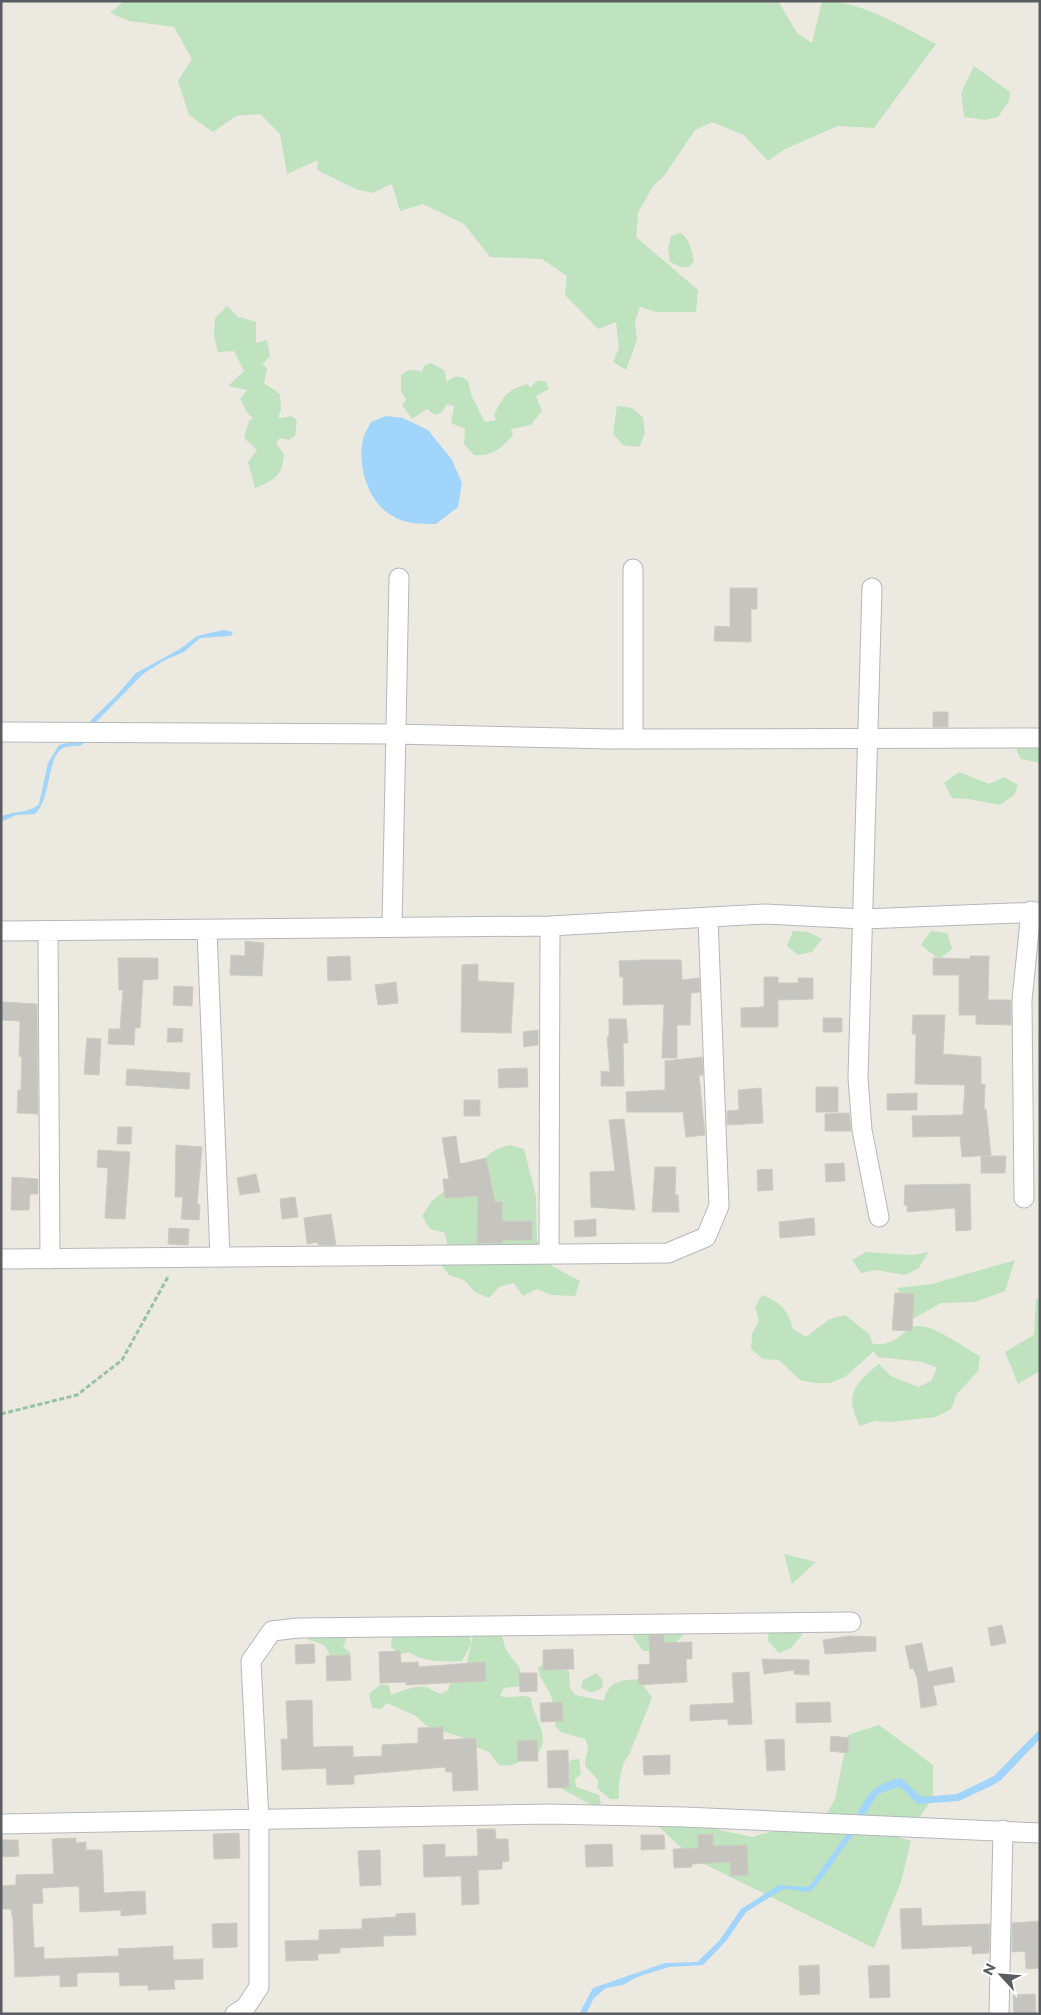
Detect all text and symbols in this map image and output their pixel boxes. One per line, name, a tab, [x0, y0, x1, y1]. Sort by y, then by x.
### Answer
north arrow	[976, 1950, 1026, 2000]
text: N	[979, 1960, 1000, 1978]

